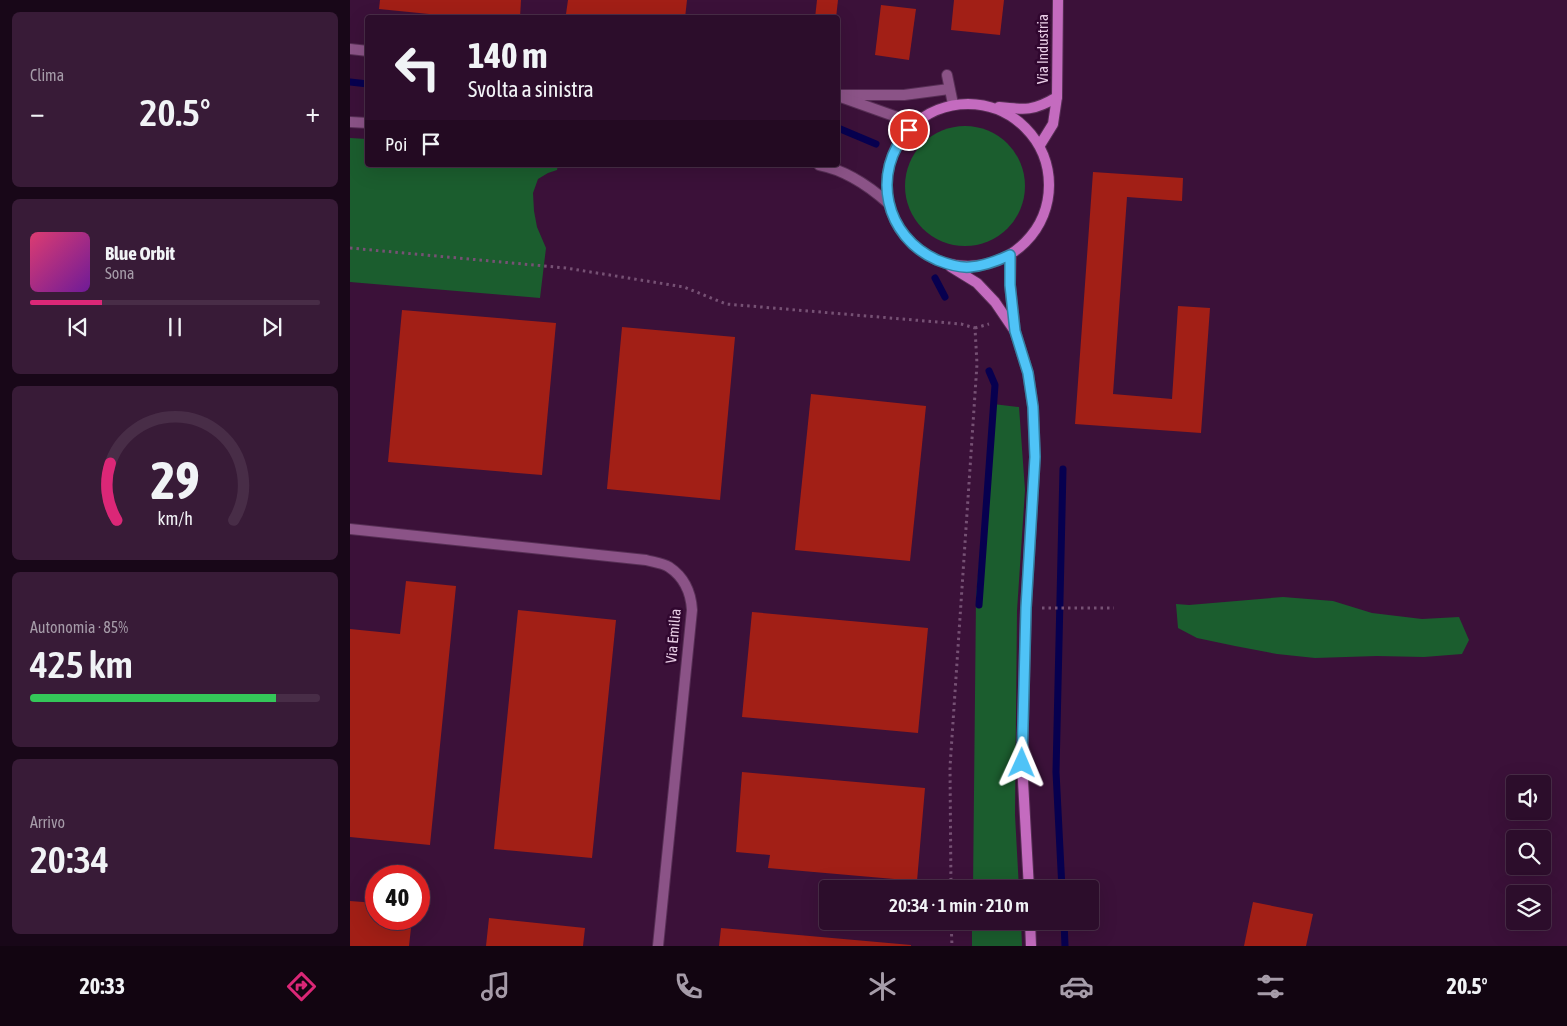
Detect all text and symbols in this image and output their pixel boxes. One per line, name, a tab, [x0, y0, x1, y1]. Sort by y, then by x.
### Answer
street label: Via Industria	[1034, 14, 1051, 84]
icon: left	[385, 35, 450, 100]
text: 140 m	[468, 35, 547, 75]
text: Clima	[30, 66, 64, 84]
text: Svolta a sinistra	[468, 76, 594, 102]
text: 20.5°	[140, 91, 210, 134]
text: −	[30, 96, 45, 128]
text: +	[305, 96, 320, 128]
pin	[888, 109, 930, 151]
icon: arrive	[895, 116, 923, 144]
icon: arrive	[417, 130, 445, 158]
text: Poi	[385, 133, 407, 155]
text: Blue Orbit	[105, 242, 175, 264]
text: Sona	[105, 264, 134, 282]
icon: previous	[64, 313, 92, 341]
icon: pause	[161, 313, 189, 341]
icon: next	[258, 313, 286, 341]
text: 29	[151, 450, 199, 510]
text: km/h	[157, 508, 193, 529]
street label: Via Emilia	[662, 608, 684, 664]
text: Autonomia · 85%	[30, 618, 128, 636]
text: 425 km	[30, 643, 133, 686]
position arrow	[995, 736, 1047, 788]
map controls	[1506, 775, 1551, 930]
button: sound	[1506, 775, 1551, 820]
text: Arrivo	[30, 813, 65, 831]
button: search	[1506, 830, 1551, 875]
text: 20:34	[30, 838, 109, 881]
speed limit sign: 40	[365, 865, 430, 930]
button: layers	[1506, 885, 1551, 930]
text: 20:34 · 1 min · 210 m	[889, 894, 1029, 916]
icon: directions	[284, 969, 319, 1004]
icon: music	[478, 969, 513, 1004]
icon: phone	[671, 969, 706, 1004]
icon: climate	[865, 969, 900, 1004]
icon: car	[1059, 969, 1094, 1004]
icon: filters	[1253, 969, 1288, 1004]
text: 20:33	[79, 973, 125, 999]
text: 20.5°	[1447, 973, 1488, 999]

